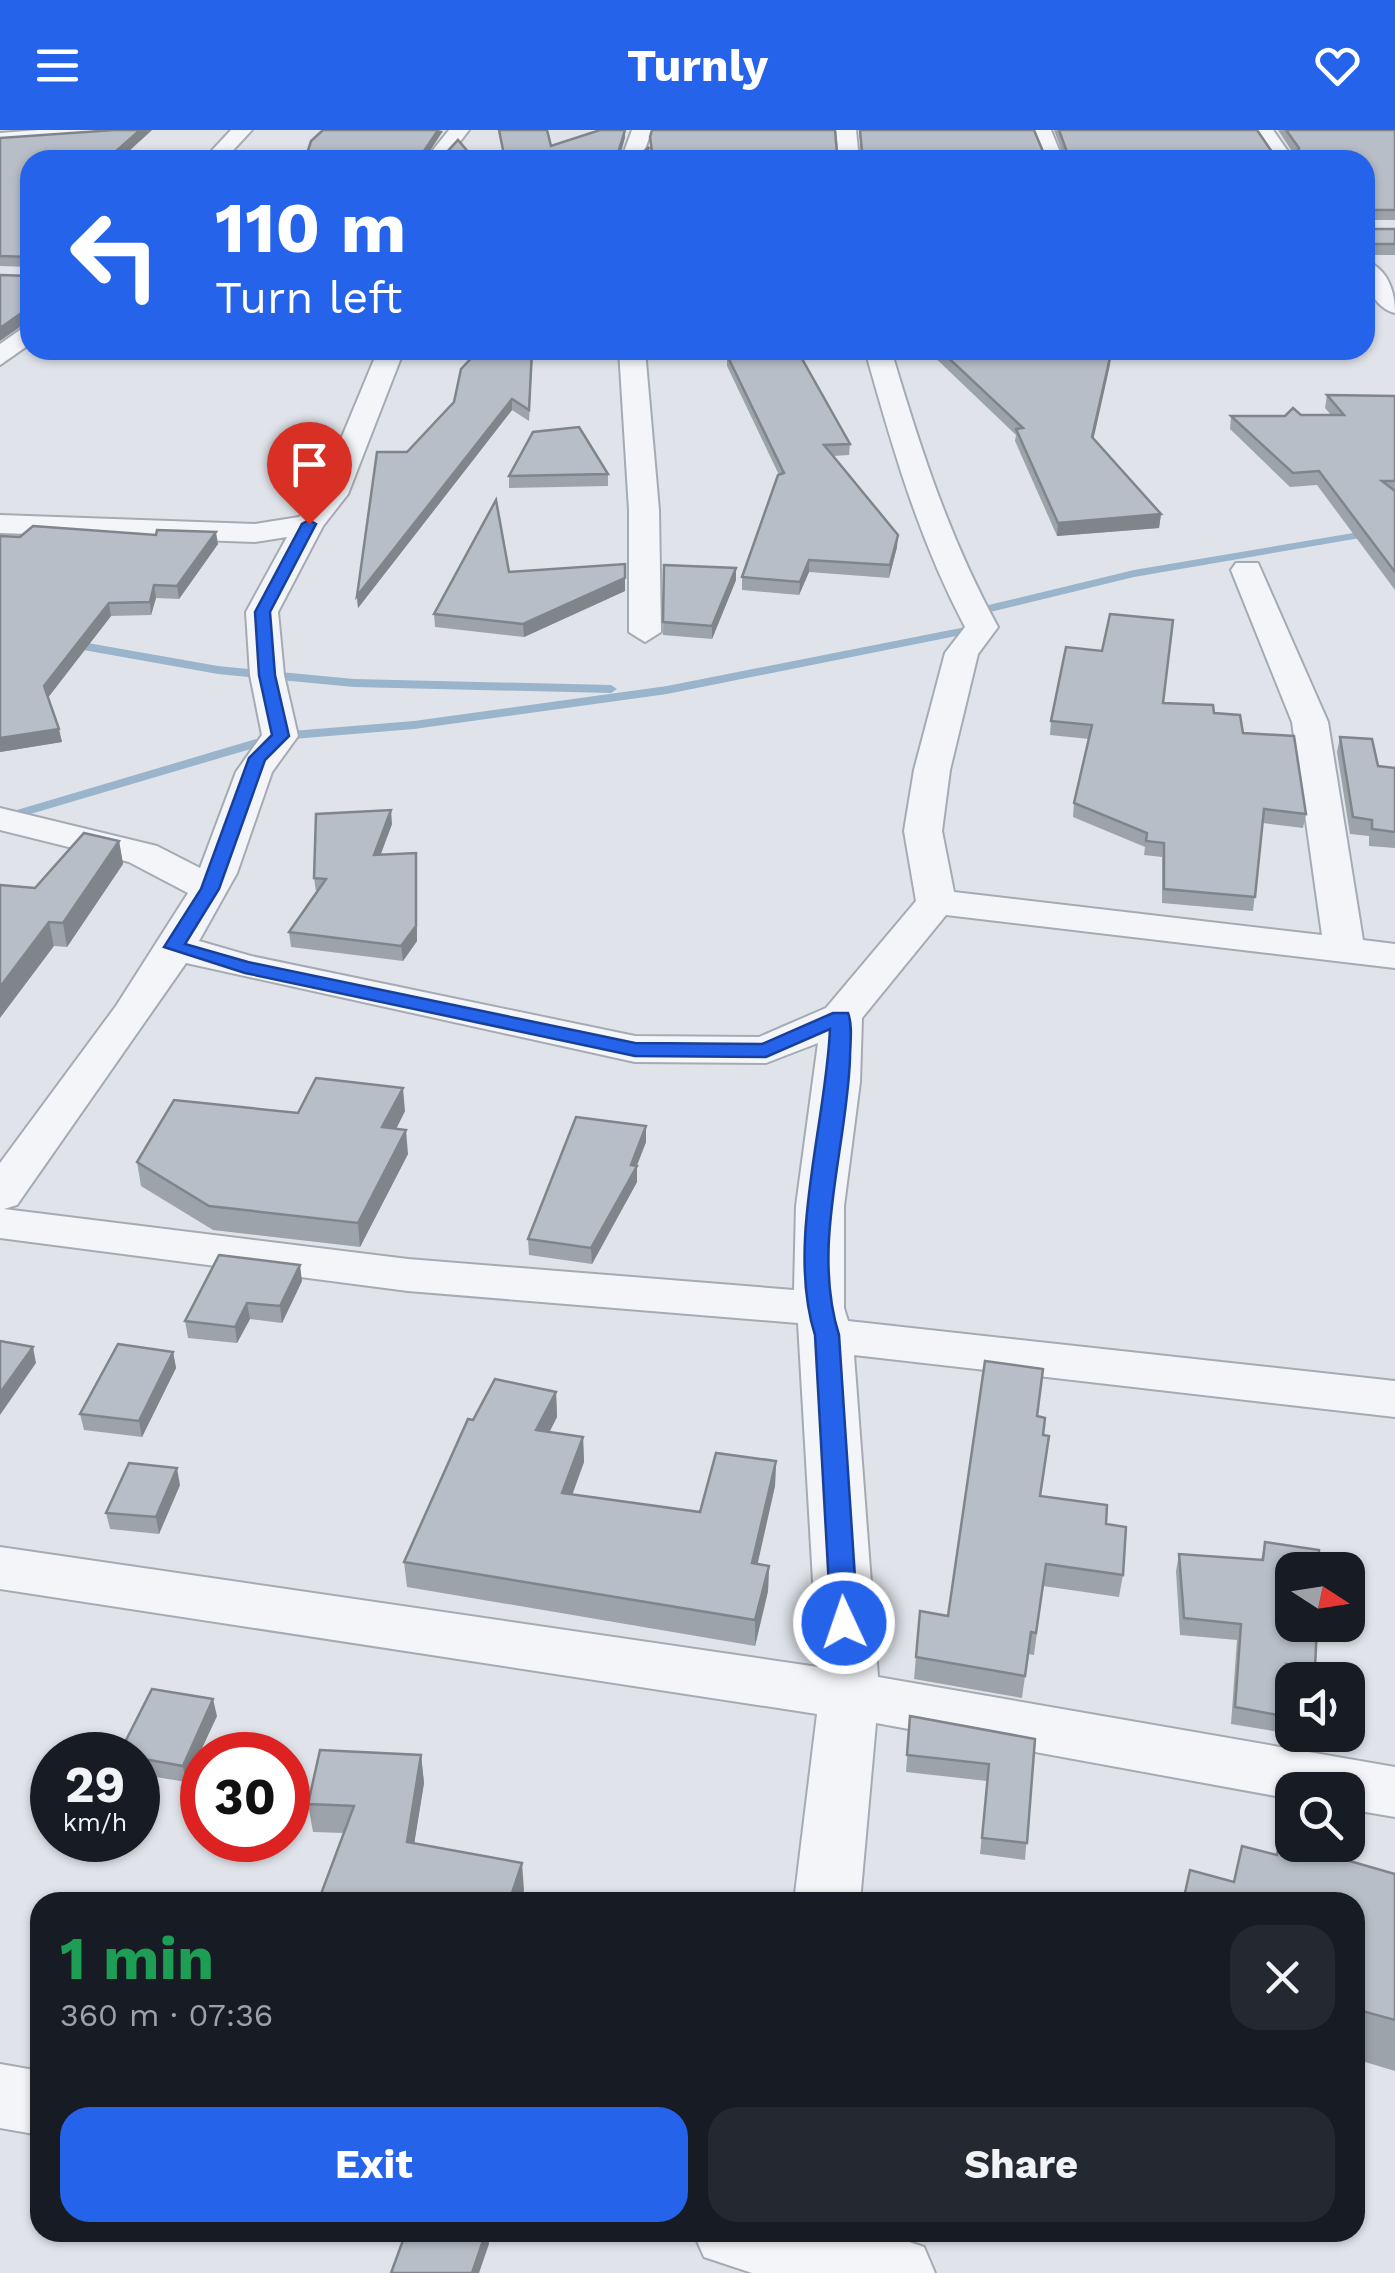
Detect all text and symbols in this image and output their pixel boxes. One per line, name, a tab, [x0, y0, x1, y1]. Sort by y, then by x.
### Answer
icon: menu	[30, 38, 85, 93]
icon: heart	[1310, 38, 1365, 93]
text: Turnly	[627, 39, 768, 92]
text: 110 m	[215, 187, 406, 269]
icon: left	[50, 190, 180, 320]
text: Turn left	[215, 271, 402, 324]
pin	[267, 422, 352, 525]
icon: arrive	[282, 437, 337, 492]
north arrow	[1275, 1552, 1365, 1642]
map controls	[1275, 1552, 1365, 1862]
position arrow	[792, 1571, 896, 1675]
button: sound	[1275, 1662, 1365, 1752]
speed limit sign: 30	[180, 1732, 310, 1862]
text: 29	[65, 1755, 125, 1814]
button: search	[1275, 1772, 1365, 1862]
text: km/h	[63, 1808, 127, 1837]
text: 1 min	[60, 1923, 214, 1994]
button: close	[1230, 1925, 1335, 2030]
text: 360 m · 07:36	[60, 1996, 273, 2034]
button: Exit	[60, 2107, 688, 2222]
button: Share	[708, 2107, 1335, 2222]

